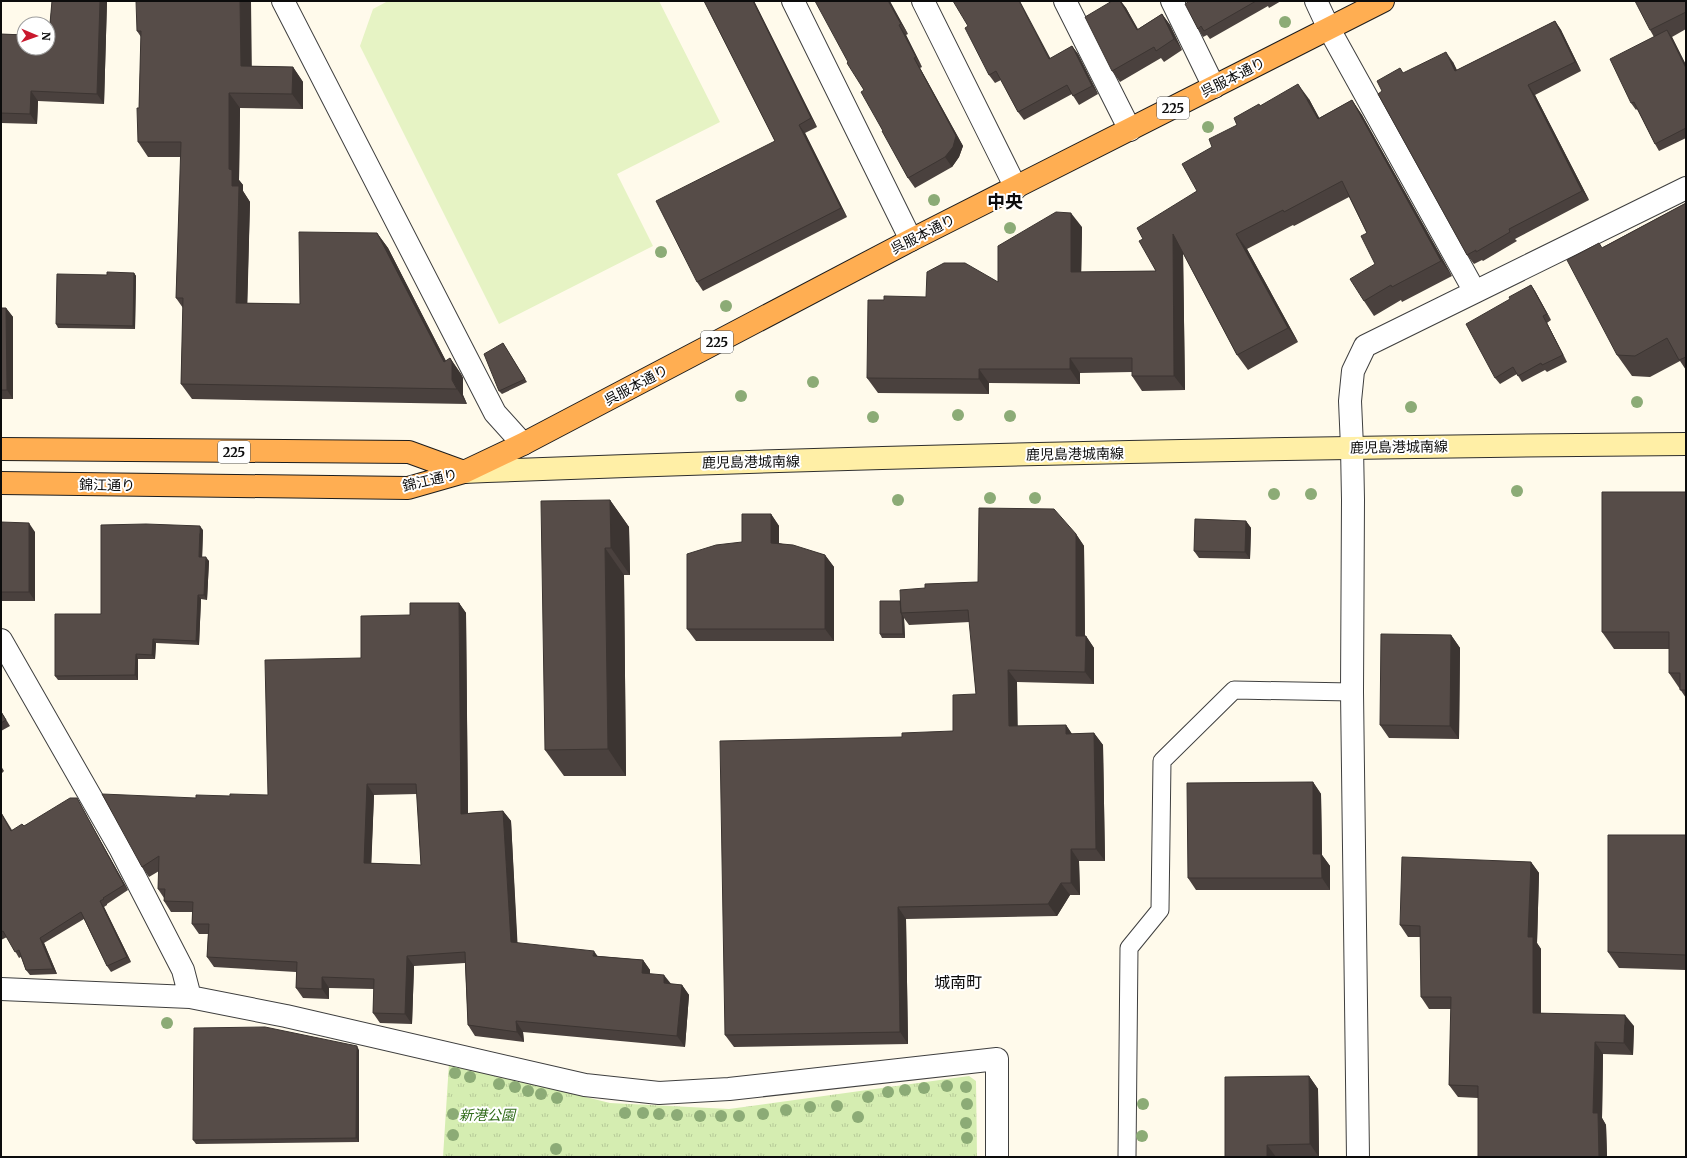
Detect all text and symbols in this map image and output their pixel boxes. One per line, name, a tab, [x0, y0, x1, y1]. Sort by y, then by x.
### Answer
north arrow	[16, 16, 56, 56]
text: N	[39, 32, 53, 41]
street label: 呉服本通り	[1198, 53, 1268, 101]
road number: 225	[1157, 97, 1189, 119]
district label: 中央	[987, 190, 1023, 213]
street label: 呉服本通り	[888, 210, 958, 258]
road number: 225	[701, 331, 733, 353]
street label: 呉服本通り	[601, 361, 671, 409]
street label: 鹿児島港城南線	[1350, 437, 1448, 457]
road number: 225	[218, 441, 250, 463]
street label: 鹿児島港城南線	[1026, 444, 1124, 464]
street label: 鹿児島港城南線	[702, 452, 800, 472]
street label: 錦江通り	[401, 465, 459, 495]
street label: 錦江通り	[79, 476, 135, 494]
district label: 城南町	[934, 972, 982, 992]
park label: 新港公園	[459, 1106, 517, 1124]

